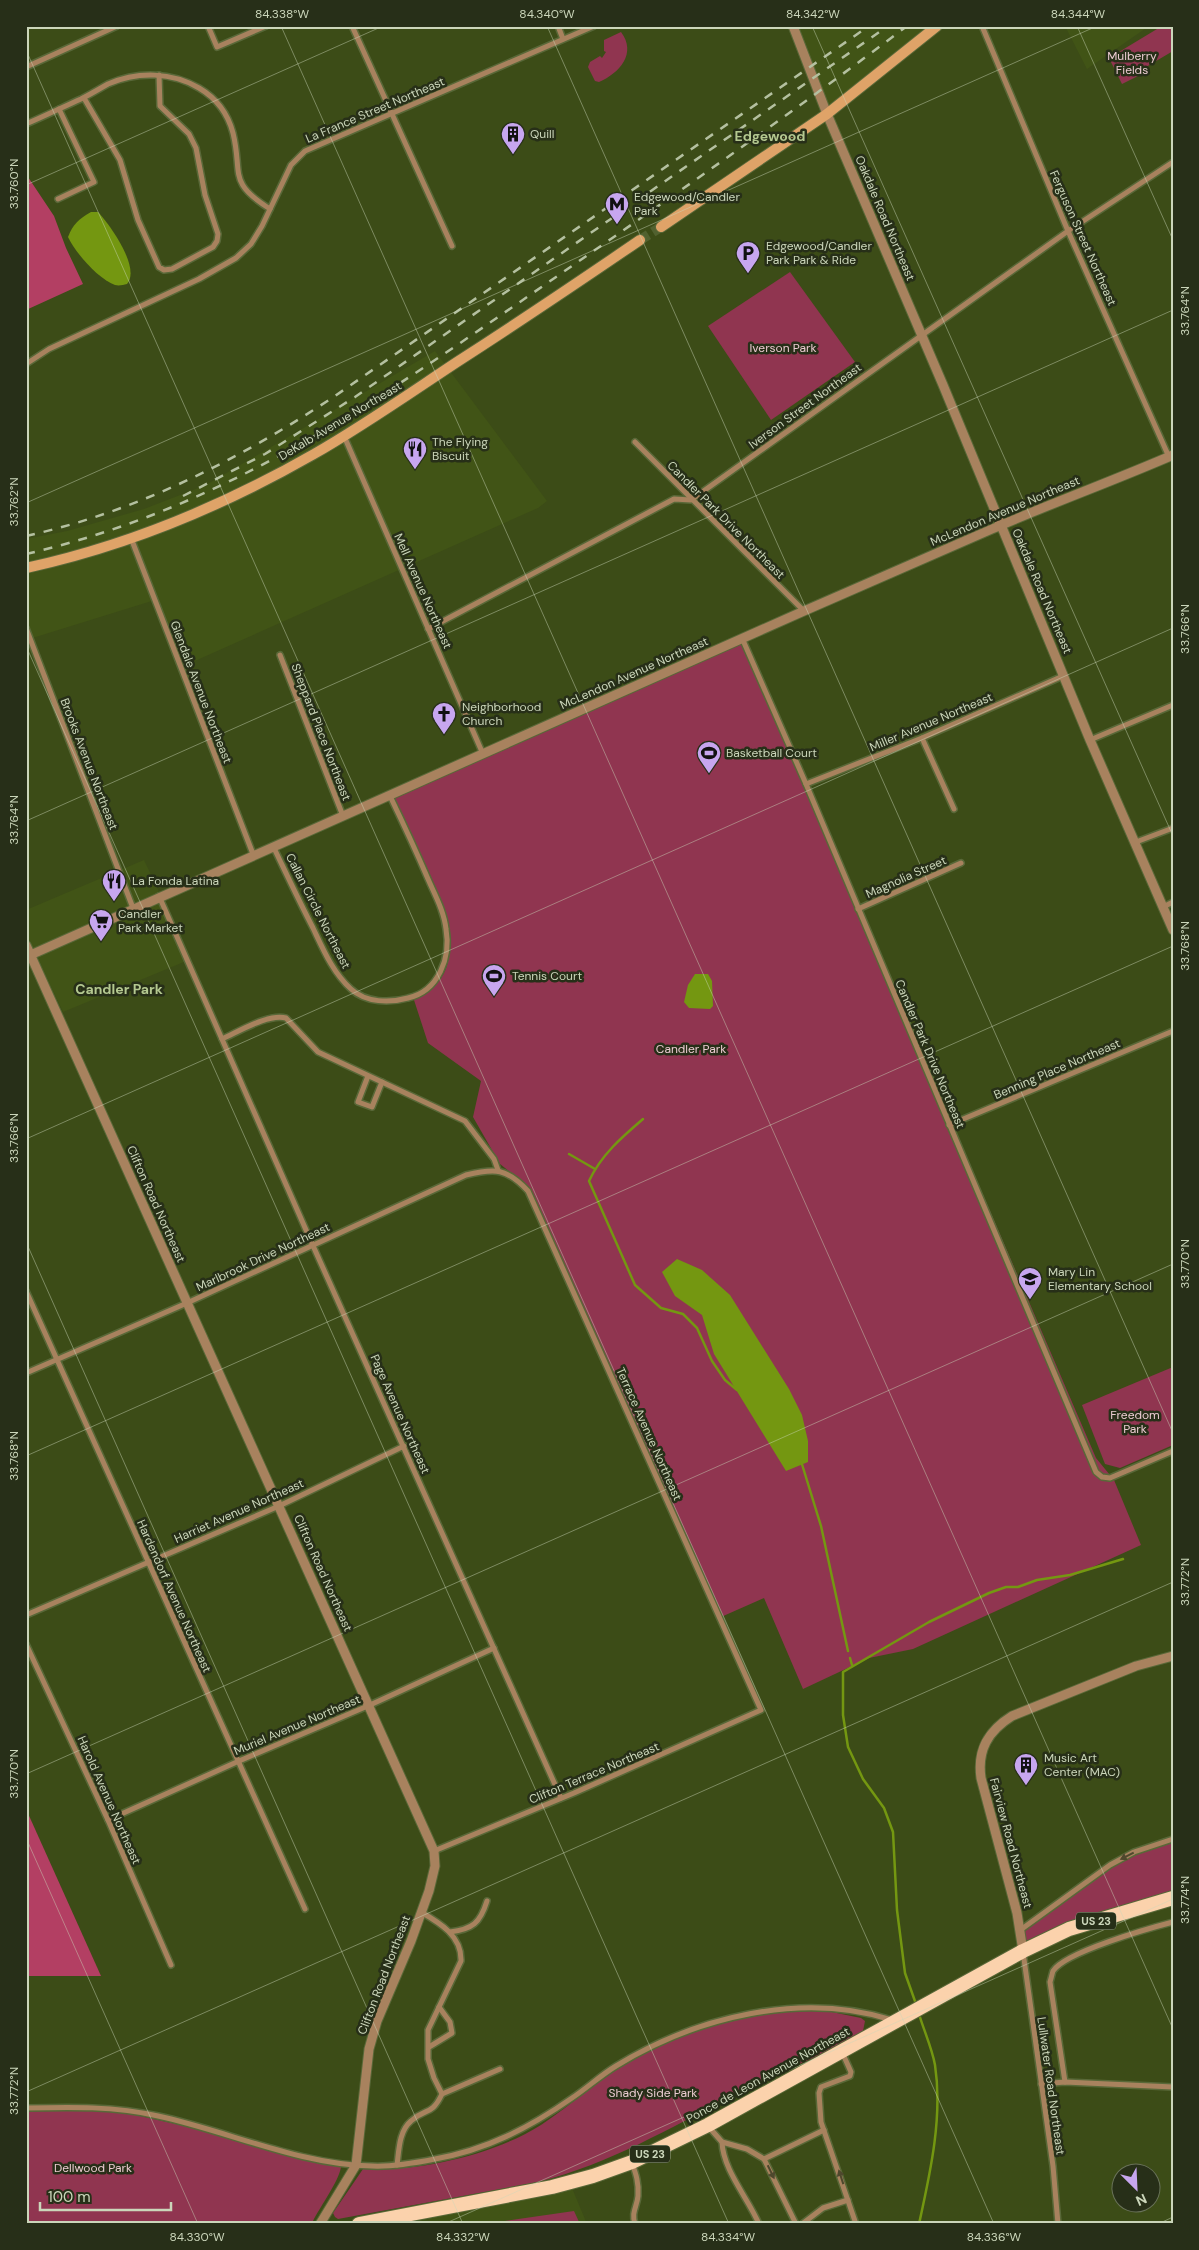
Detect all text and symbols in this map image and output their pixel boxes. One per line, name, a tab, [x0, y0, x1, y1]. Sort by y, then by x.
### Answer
text: 84.338°W	[255, 6, 309, 22]
text: 84.340°W	[519, 6, 575, 22]
text: 84.342°W	[786, 6, 840, 22]
text: 84.344°W	[1051, 6, 1106, 22]
park label: Mulberry Fields	[1107, 48, 1157, 78]
street label: La France Street Northeast	[303, 73, 447, 147]
building icon: Quill	[500, 121, 526, 155]
place label: Quill	[530, 126, 554, 142]
district label: Edgewood	[734, 127, 806, 145]
street label: Oakdale Road Northeast	[851, 153, 919, 283]
text: 33.760°N	[6, 159, 22, 209]
street label: Ferguson Street Northeast	[1046, 168, 1120, 308]
place label: Edgewood/Candler Park	[634, 189, 740, 219]
metro station icon: Edgewood/Candler Park	[604, 191, 630, 225]
place label: Edgewood/Candler Park Park & Ride	[766, 238, 872, 268]
parking icon: Edgewood/Candler Park Park & Ride	[735, 240, 761, 274]
text: 33.764°N	[1177, 286, 1193, 336]
park label: Iverson Park	[749, 340, 817, 356]
street label: Iverson Street Northeast	[745, 359, 865, 452]
street label: DeKalb Avenue Northeast	[275, 378, 405, 464]
place label: The Flying Biscuit	[432, 434, 488, 464]
restaurant icon: The Flying Biscuit	[402, 436, 428, 470]
street label: Candler Park Drive Northeast	[664, 458, 789, 583]
street label: McLendon Avenue Northeast	[928, 472, 1082, 550]
text: 33.762°N	[6, 478, 22, 526]
street label: Oakdale Road Northeast	[1008, 526, 1076, 656]
street label: Mell Avenue Northeast	[390, 531, 456, 651]
text: 33.766°N	[1177, 604, 1193, 654]
street label: Glendale Avenue Northeast	[166, 618, 236, 766]
street label: McLendon Avenue Northeast	[557, 633, 711, 713]
street label: Sheppard Place Northeast	[287, 661, 355, 803]
street label: Miller Avenue Northeast	[867, 689, 995, 755]
street label: Brooks Avenue Northeast	[56, 696, 122, 832]
place label: Neighborhood Church	[462, 699, 541, 729]
church icon: Neighborhood Church	[431, 701, 457, 735]
sports icon: Basketball Court	[696, 740, 722, 774]
place label: Basketball Court	[726, 745, 817, 761]
text: 33.764°N	[6, 795, 22, 845]
street label: Callan Circle Northeast	[282, 851, 354, 972]
street label: Magnolia Street	[863, 852, 949, 902]
restaurant icon: La Fonda Latina	[101, 868, 127, 902]
place label: La Fonda Latina	[132, 873, 219, 889]
place label: Candler Park Market	[118, 906, 183, 936]
supermarket icon: Candler Park Market	[88, 908, 114, 942]
text: 33.768°N	[1177, 921, 1193, 971]
sports icon: Tennis Court	[481, 963, 507, 997]
place label: Tennis Court	[512, 968, 582, 984]
street label: Candler Park Drive Northeast	[891, 977, 969, 1131]
district label: Candler Park	[75, 980, 163, 998]
street label: Benning Place Northeast	[991, 1035, 1123, 1103]
park label: Candler Park	[656, 1041, 726, 1057]
text: 33.766°N	[6, 1113, 22, 1163]
street label: Clifton Road Northeast	[123, 1143, 189, 1265]
street label: Marlbrook Drive Northeast	[194, 1219, 333, 1295]
text: 33.770°N	[1177, 1239, 1193, 1289]
place label: Mary Lin Elementary School	[1048, 1264, 1152, 1294]
school or university icon: Mary Lin Elementary School	[1017, 1266, 1043, 1300]
street label: Page Avenue Northeast	[366, 1352, 434, 1476]
street label: Terrace Avenue Northeast	[612, 1365, 686, 1503]
park label: Freedom Park	[1110, 1407, 1160, 1437]
text: 33.768°N	[6, 1431, 22, 1481]
street label: Harriet Avenue Northeast	[172, 1475, 307, 1547]
street label: Clifton Road Northeast	[290, 1512, 356, 1634]
street label: Hardendorf Avenue Northeast	[133, 1517, 215, 1675]
text: 33.772°N	[1177, 1558, 1193, 1606]
street label: Muriel Avenue Northeast	[231, 1691, 363, 1759]
street label: Harold Avenue Northeast	[73, 1733, 145, 1867]
street label: Clifton Terrace Northeast	[526, 1738, 662, 1808]
text: 33.770°N	[6, 1749, 22, 1799]
place label: Music Art Center (MAC)	[1044, 1750, 1120, 1780]
building icon: Music Art Center (MAC)	[1013, 1752, 1039, 1786]
street label: Fairview Road Northeast	[986, 1776, 1036, 1910]
one-way arrow	[1120, 1852, 1134, 1860]
text: 33.774°N	[1177, 1876, 1193, 1924]
road number: US 23	[1076, 1912, 1116, 1930]
street label: Clifton Road Northeast	[354, 1913, 414, 2037]
street label: Lullwater Road Northeast	[1033, 2016, 1069, 2156]
street label: Ponce de Leon Avenue Northeast	[684, 2023, 853, 2127]
text: 33.772°N	[6, 2067, 22, 2115]
park label: Shady Side Park	[609, 2085, 697, 2101]
road number: US 23	[630, 2146, 670, 2162]
park label: Dellwood Park	[54, 2160, 132, 2176]
north arrow	[1112, 2162, 1162, 2212]
one-way arrow	[767, 2165, 775, 2179]
one-way arrow	[837, 2170, 844, 2185]
scale bar	[40, 2180, 171, 2212]
text: 100 m	[48, 2187, 91, 2207]
text: N	[1133, 2190, 1150, 2210]
text: 84.330°W	[169, 2229, 225, 2245]
text: 84.332°W	[436, 2229, 490, 2245]
text: 84.334°W	[701, 2229, 755, 2245]
text: 84.336°W	[967, 2229, 1022, 2245]

